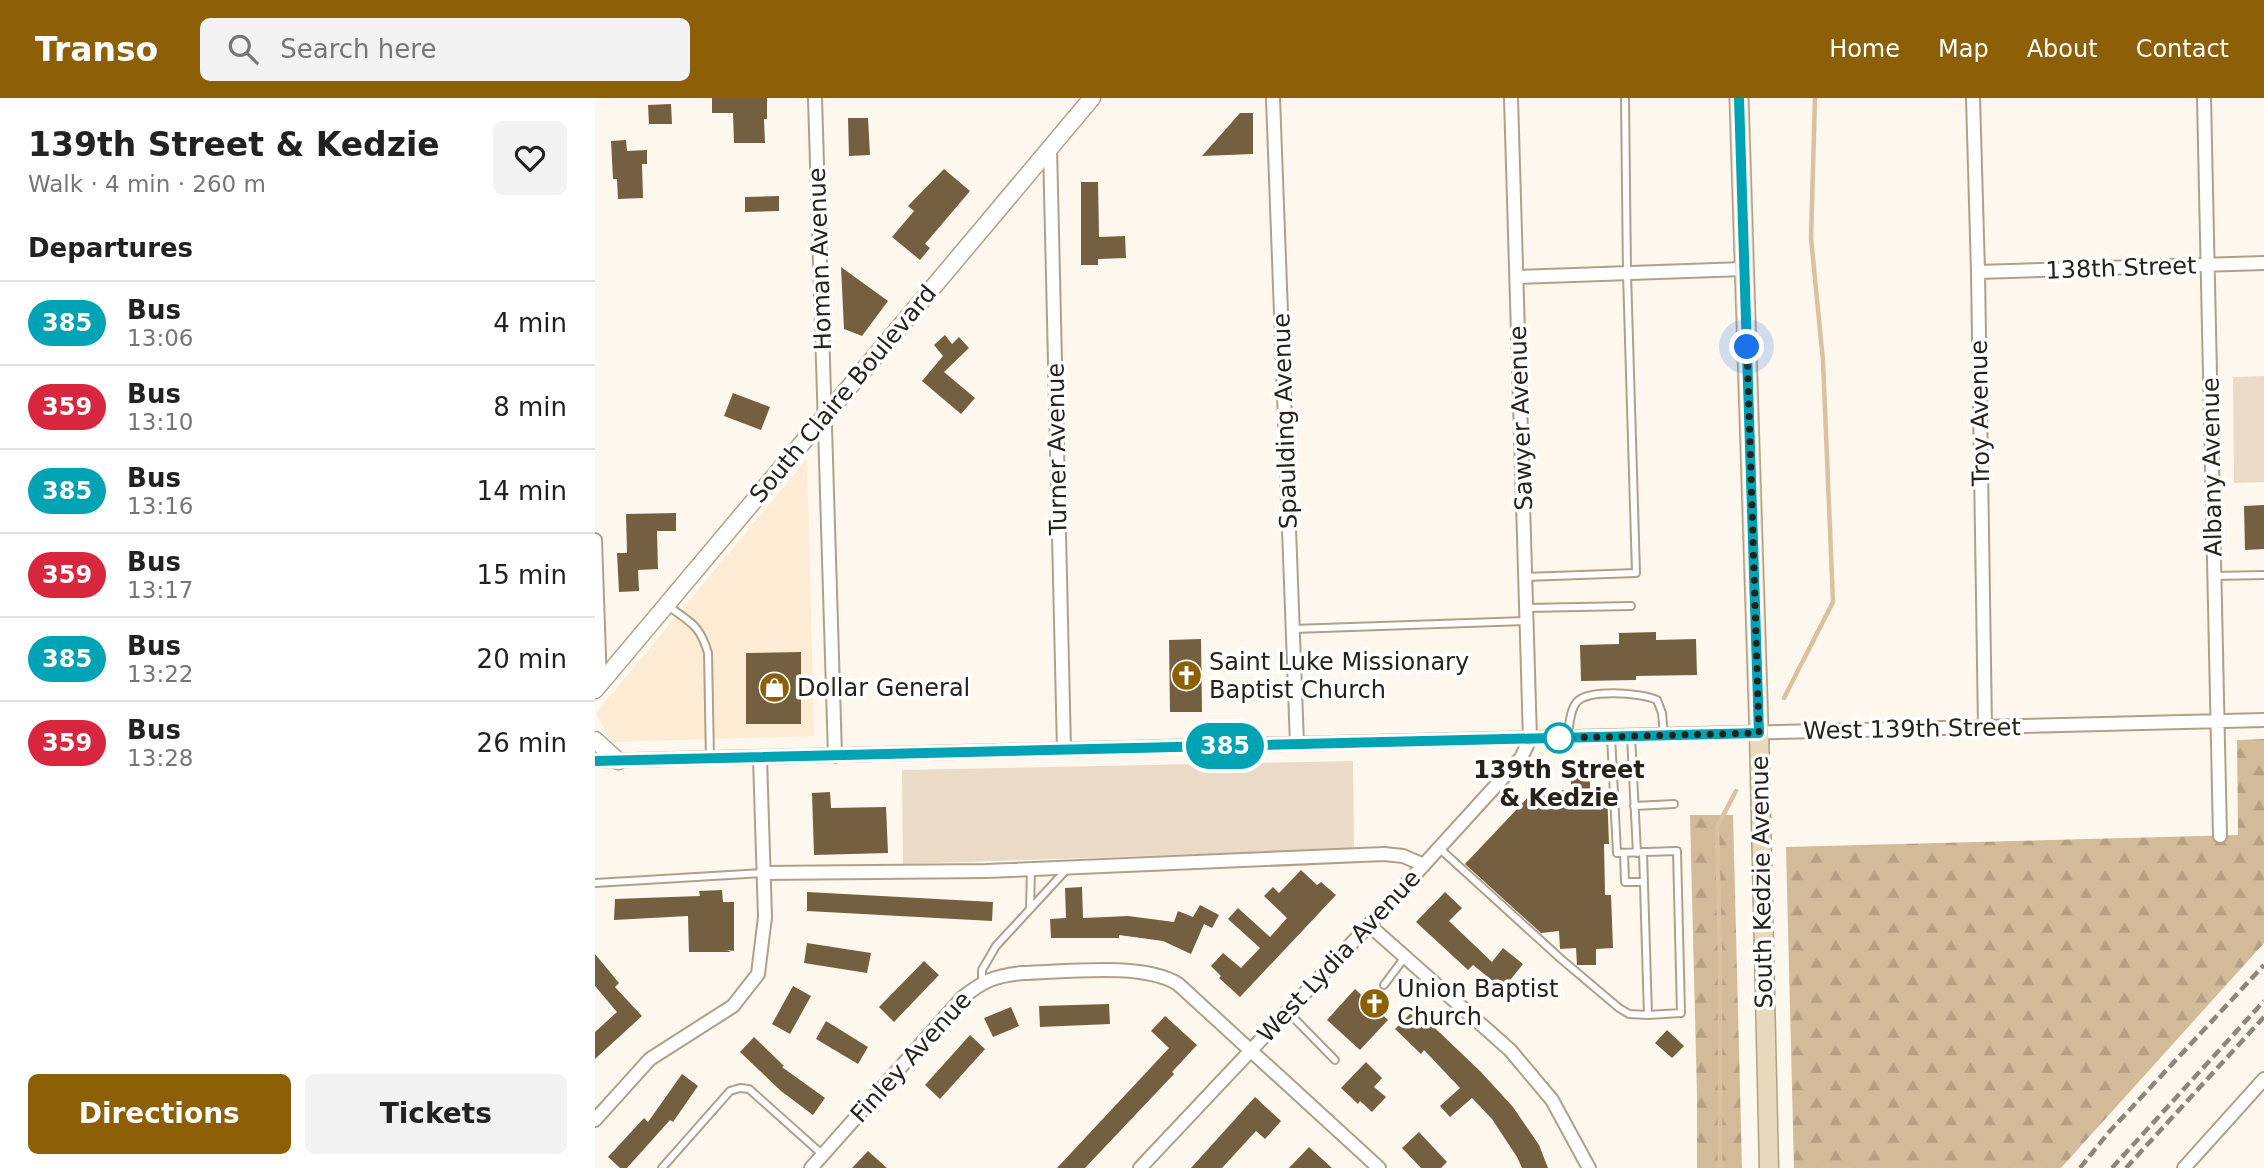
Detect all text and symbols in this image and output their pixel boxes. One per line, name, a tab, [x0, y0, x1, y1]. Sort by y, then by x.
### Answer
search box	[200, 18, 690, 81]
text: Transo	[35, 30, 158, 69]
icon: search	[224, 30, 262, 68]
text: Search here	[280, 34, 436, 64]
text: Home	[1829, 35, 1900, 63]
text: Map	[1938, 35, 1989, 63]
text: About	[2027, 35, 2098, 63]
text: Contact	[2136, 35, 2229, 63]
button: heart	[493, 121, 567, 195]
text: 139th Street & Kedzie	[28, 125, 440, 164]
street label: Homan Avenue	[803, 167, 837, 351]
text: Walk · 4 min · 260 m	[28, 171, 266, 197]
text: Departures	[28, 233, 193, 263]
street label: 138th Street	[2045, 251, 2197, 285]
street label: South Claire Boulevard	[744, 280, 942, 508]
text: Bus	[127, 295, 181, 325]
text: 4 min	[493, 308, 567, 338]
text: 385	[42, 309, 92, 337]
street label: Spaulding Avenue	[1267, 312, 1303, 530]
text: 13:06	[127, 325, 193, 351]
street label: Sawyer Avenue	[1504, 325, 1538, 511]
your location	[1729, 329, 1764, 364]
street label: Troy Avenue	[1965, 340, 1995, 487]
street label: Turner Avenue	[1041, 363, 1073, 536]
street label: Albany Avenue	[2196, 377, 2228, 557]
text: Bus	[127, 379, 181, 409]
text: 8 min	[493, 392, 567, 422]
text: 359	[42, 393, 92, 421]
text: 13:10	[127, 409, 193, 435]
text: Bus	[127, 463, 181, 493]
text: 14 min	[477, 476, 567, 506]
text: 385	[42, 477, 92, 505]
text: 13:16	[127, 493, 193, 519]
text: Bus	[127, 547, 181, 577]
text: 15 min	[477, 560, 567, 590]
text: 359	[42, 561, 92, 589]
text: 13:17	[127, 577, 193, 603]
text: Bus	[127, 631, 181, 661]
text: 20 min	[477, 644, 567, 674]
text: 385	[42, 645, 92, 673]
place label: Saint Luke Missionary Baptist Church	[1209, 648, 1469, 704]
church icon: Saint Luke Missionary Baptist Church	[1169, 659, 1203, 693]
text: 13:22	[127, 661, 193, 687]
shop icon: Dollar General	[757, 671, 791, 705]
place label: Dollar General	[797, 674, 970, 702]
street label: West 139th Street	[1803, 713, 2021, 745]
text: Bus	[127, 715, 181, 745]
line badge: 385	[1185, 723, 1265, 769]
marker: 139th Street & Kedzie	[1544, 723, 1574, 753]
text: 26 min	[477, 728, 567, 758]
text: 359	[42, 729, 92, 757]
text: 385	[1200, 732, 1250, 760]
text: 13:28	[127, 745, 193, 771]
street label: South Kedzie Avenue	[1746, 755, 1778, 1009]
place label: 139th Street & Kedzie	[1473, 756, 1645, 812]
street label: West Lydia Avenue	[1252, 864, 1426, 1048]
place label: Union Baptist Church	[1397, 975, 1558, 1031]
street label: Finley Avenue	[845, 986, 977, 1128]
church icon: Union Baptist Church	[1357, 986, 1391, 1020]
button: Directions	[28, 1074, 291, 1154]
button: Tickets	[305, 1074, 567, 1154]

